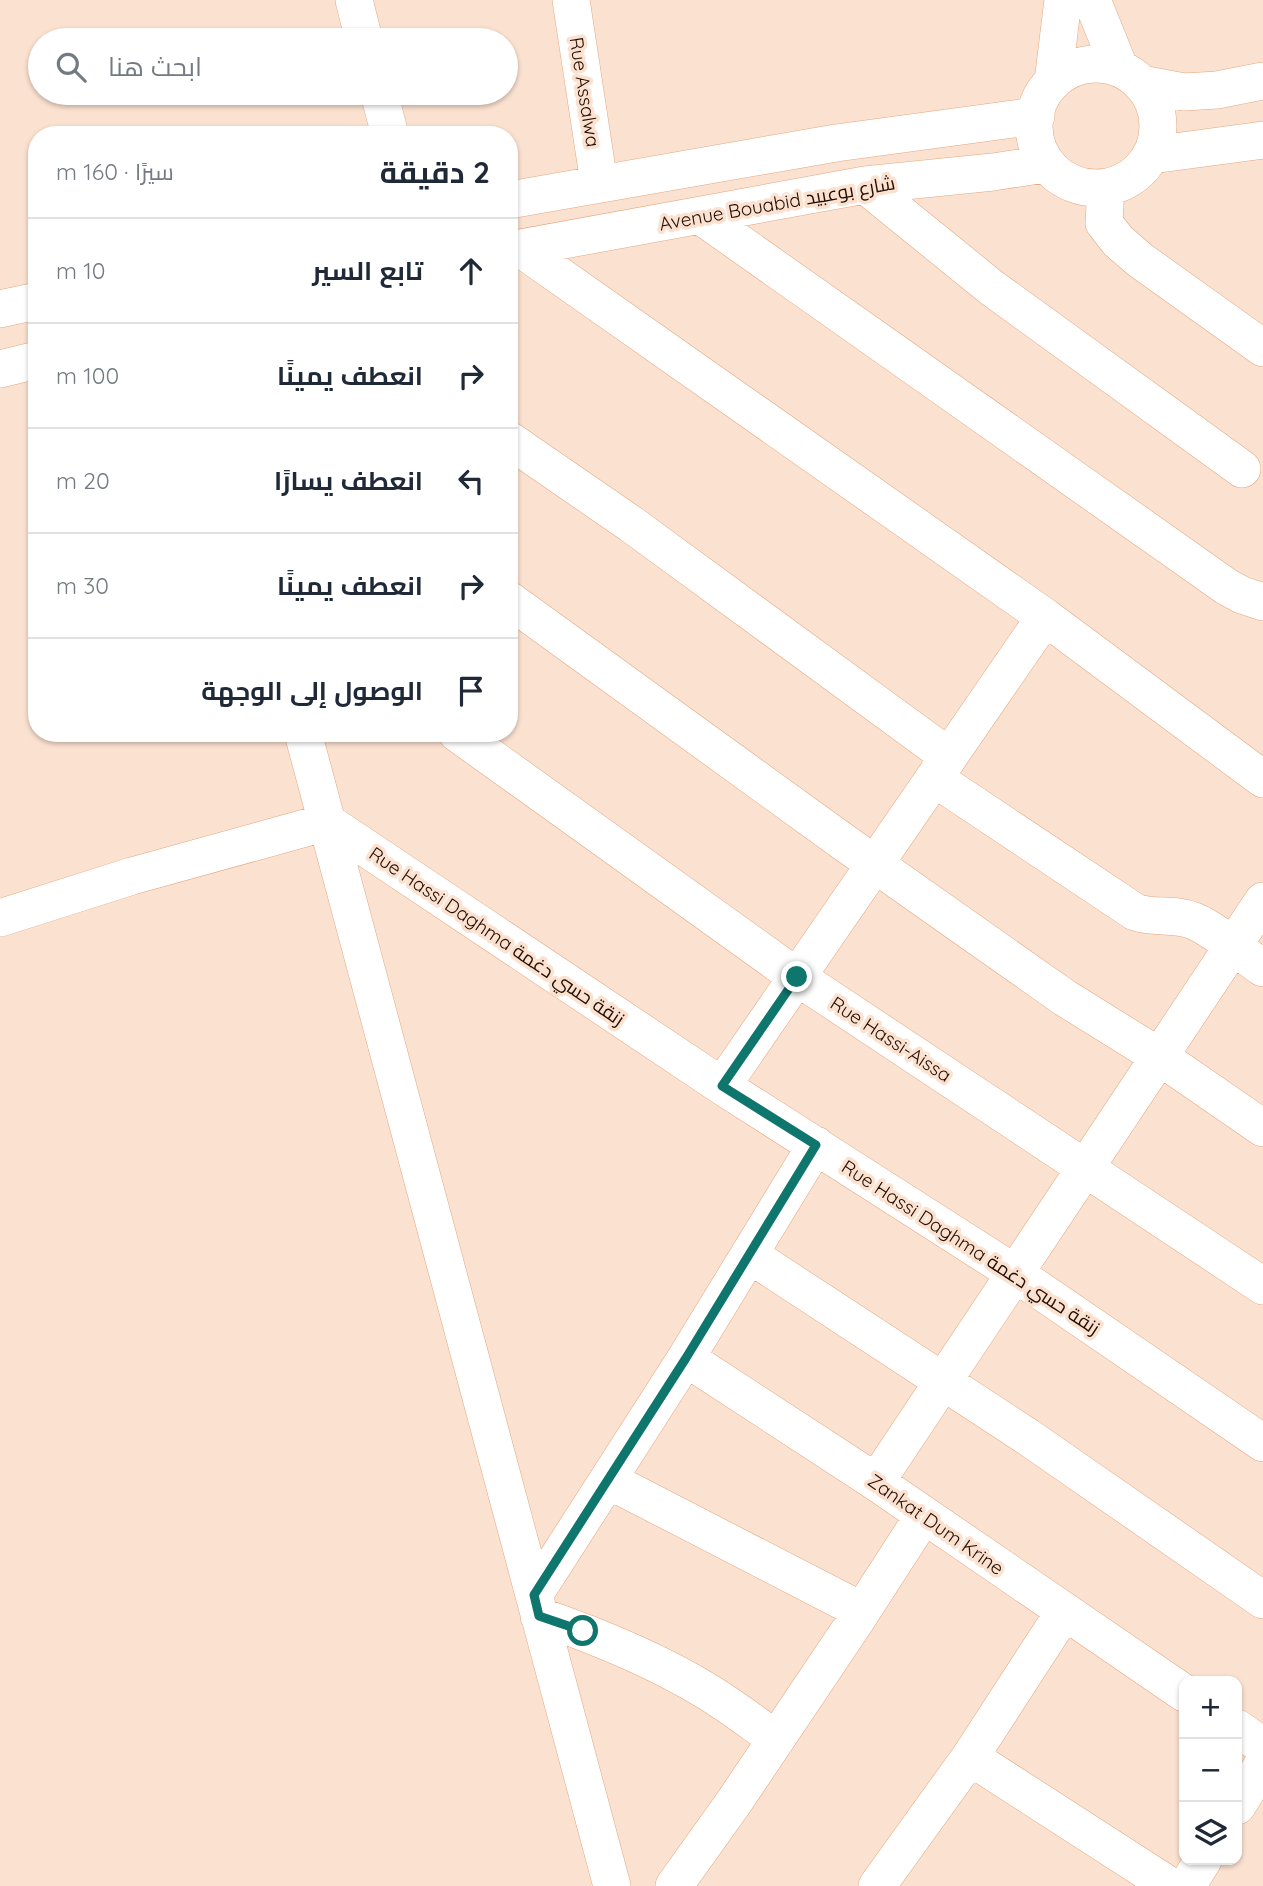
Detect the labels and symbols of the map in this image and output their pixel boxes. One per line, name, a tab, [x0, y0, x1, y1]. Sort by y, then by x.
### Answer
street label: Rue Assalwa	[564, 35, 606, 149]
street label: Avenue Bouabid شارع بوعبيد	[657, 170, 897, 238]
street label: Rue Hassi Daghma زنقة حسي دغمة	[363, 841, 629, 1033]
route end	[781, 961, 812, 992]
street label: Rue Hassi-Aissa	[826, 991, 956, 1087]
street label: Rue Hassi Daghma زنقة حسي دغمة	[836, 1154, 1105, 1342]
street label: Zankat Dum Krine	[863, 1468, 1009, 1580]
route start	[567, 1615, 598, 1646]

